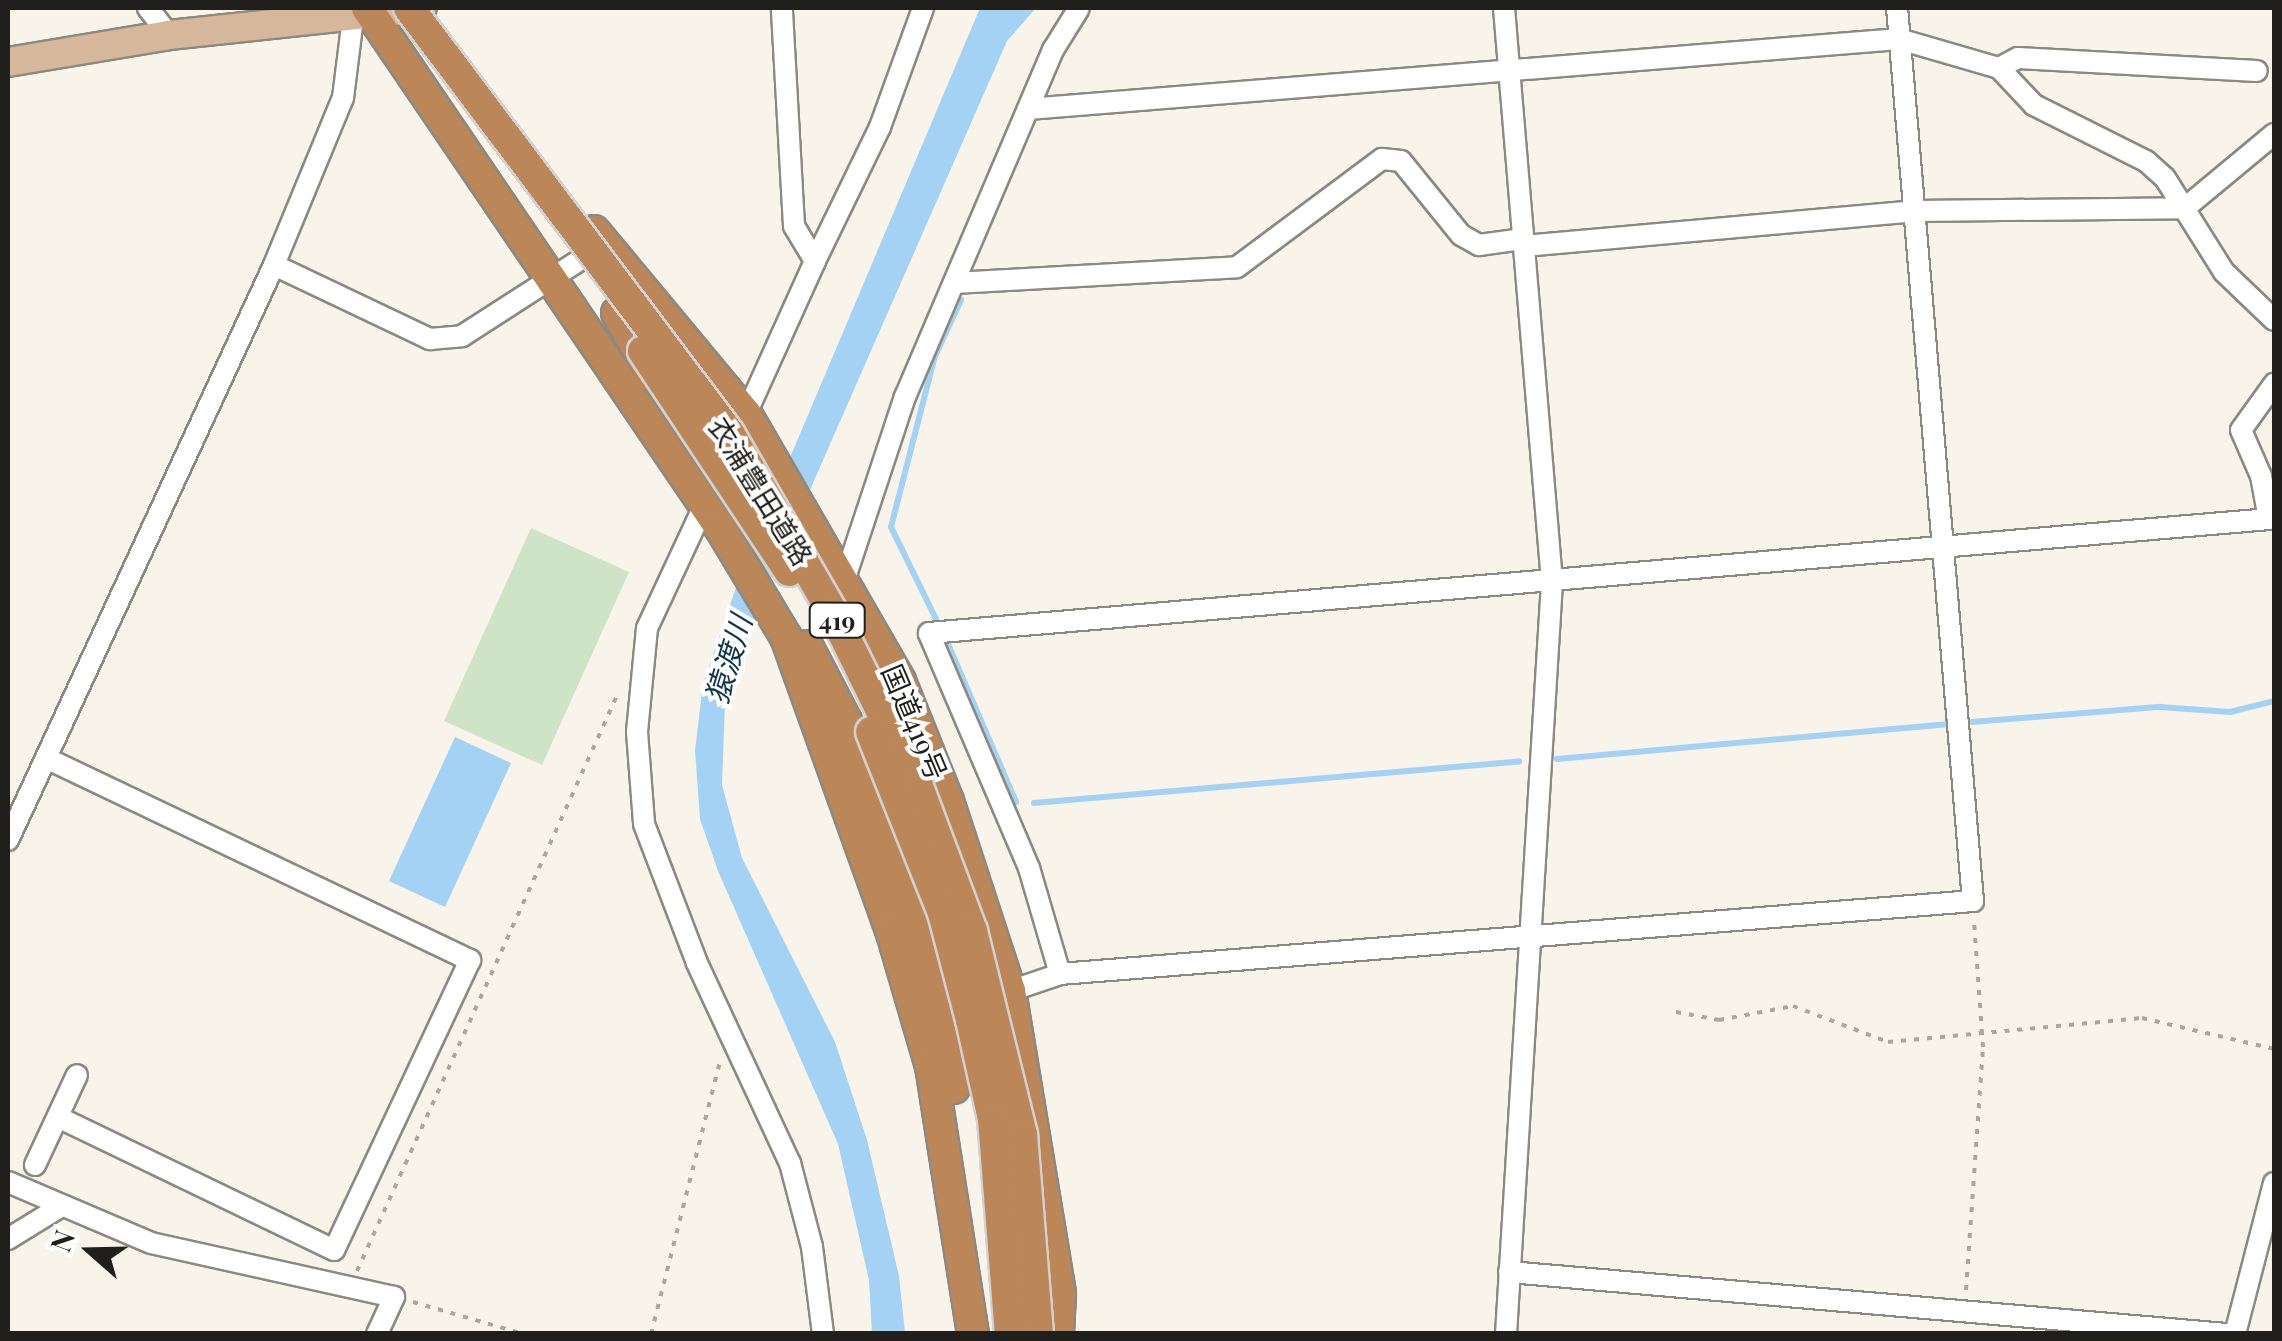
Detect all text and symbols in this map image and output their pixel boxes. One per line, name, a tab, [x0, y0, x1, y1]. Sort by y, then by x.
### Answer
street label: 衣浦豊田道路	[702, 411, 820, 571]
road number: 419	[807, 600, 867, 640]
water label: 猿渡川	[698, 611, 758, 707]
street label: 国道419号	[876, 659, 954, 785]
north arrow	[40, 1201, 140, 1301]
text: N	[40, 1225, 82, 1256]

